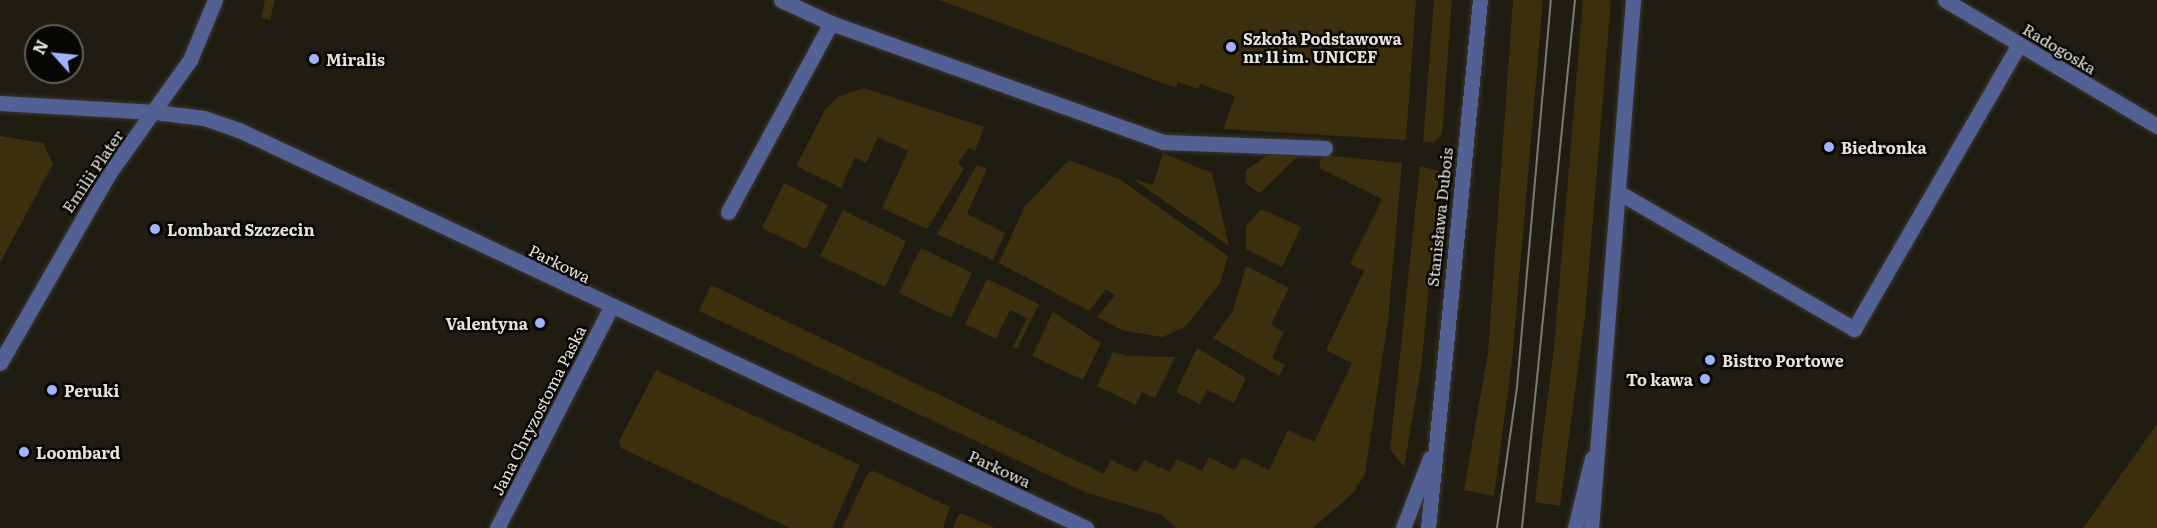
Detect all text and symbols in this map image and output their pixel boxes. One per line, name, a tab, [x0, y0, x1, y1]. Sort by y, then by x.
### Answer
street label: Radogoska	[2020, 19, 2100, 77]
north arrow	[24, 24, 84, 84]
place label: Szkoła Podstawowa nr 11 im. UNICEF	[1243, 28, 1402, 66]
text: N	[26, 35, 53, 58]
marker: Szkoła Podstawowa nr 11 im. UNICEF	[1224, 40, 1238, 54]
place label: Miralis	[326, 49, 385, 69]
marker: Miralis	[307, 52, 321, 66]
street label: Emilii Plater	[57, 126, 127, 216]
place label: Biedronka	[1841, 137, 1927, 157]
marker: Biedronka	[1822, 140, 1836, 154]
street label: Stanisława Dubois	[1422, 146, 1456, 288]
place label: Lombard Szczecin	[167, 219, 315, 239]
marker: Lombard Szczecin	[148, 222, 162, 236]
street label: Parkowa	[526, 240, 594, 286]
place label: Valentyna	[445, 313, 528, 333]
marker: Valentyna	[533, 316, 547, 330]
street label: Jana Chryzostoma Paska	[487, 322, 589, 498]
place label: Bistro Portowe	[1722, 350, 1844, 370]
marker: Bistro Portowe	[1703, 353, 1717, 367]
place label: To kawa	[1626, 369, 1693, 389]
marker: To kawa	[1698, 372, 1712, 386]
place label: Peruki	[64, 380, 119, 400]
marker: Peruki	[45, 383, 59, 397]
place label: Loombard	[36, 442, 120, 462]
marker: Loombard	[17, 445, 31, 459]
street label: Parkowa	[966, 445, 1034, 491]

